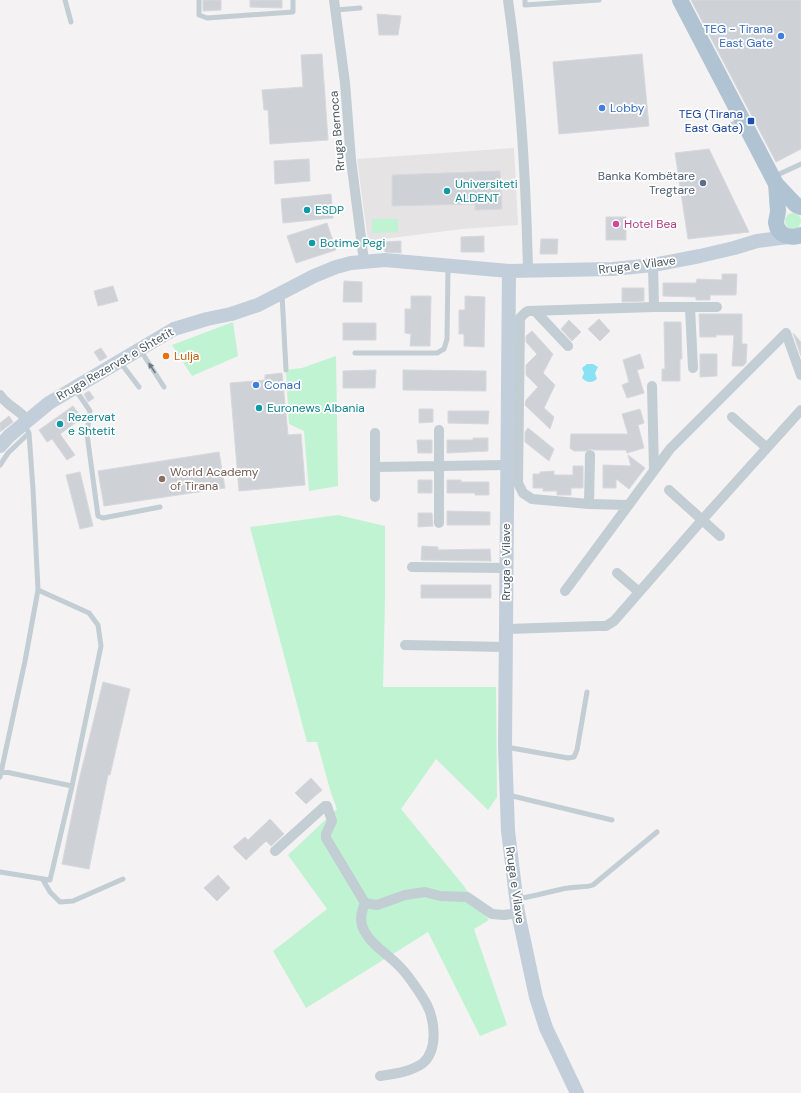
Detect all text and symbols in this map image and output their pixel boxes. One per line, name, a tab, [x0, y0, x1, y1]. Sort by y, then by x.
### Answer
place label: TEG - Tirana East Gate	[704, 21, 773, 51]
marker: TEG - Tirana East Gate	[776, 31, 786, 41]
street label: Rruga Bernoca	[326, 90, 348, 172]
place label: Lobby	[610, 100, 645, 116]
marker: Lobby	[597, 103, 607, 113]
place label: TEG (Tirana East Gate)	[679, 106, 743, 136]
marker: TEG (Tirana East Gate)	[746, 116, 756, 126]
place label: Banka Kombëtare Tregtare	[598, 168, 695, 198]
place label: Universiteti ALDENT	[455, 176, 518, 206]
marker: Banka Kombëtare Tregtare	[698, 178, 708, 188]
marker: Universiteti ALDENT	[442, 186, 452, 196]
place label: ESDP	[315, 202, 344, 218]
marker: ESDP	[302, 205, 312, 215]
place label: Hotel Bea	[624, 216, 677, 232]
marker: Hotel Bea	[611, 219, 621, 229]
place label: Botime Pegi	[320, 235, 385, 251]
marker: Botime Pegi	[307, 238, 317, 248]
street label: Rruga e Vilave	[598, 252, 677, 278]
street label: Rruga Rezervat e Shtetit	[54, 324, 177, 404]
place label: Lulja	[174, 348, 199, 364]
marker: Lulja	[161, 351, 171, 361]
one-way arrow	[148, 363, 156, 373]
place label: Conad	[264, 377, 301, 393]
marker: Conad	[251, 380, 261, 390]
place label: Euronews Albania	[267, 400, 365, 416]
marker: Euronews Albania	[254, 403, 264, 413]
place label: Rezervat e Shtetit	[68, 409, 116, 439]
marker: Rezervat e Shtetit	[55, 419, 65, 429]
place label: World Academy of Tirana	[170, 464, 259, 494]
marker: World Academy of Tirana	[157, 474, 167, 484]
street label: Rruga e Vilave	[498, 523, 514, 601]
street label: Rruga e Vilave	[502, 845, 528, 925]

